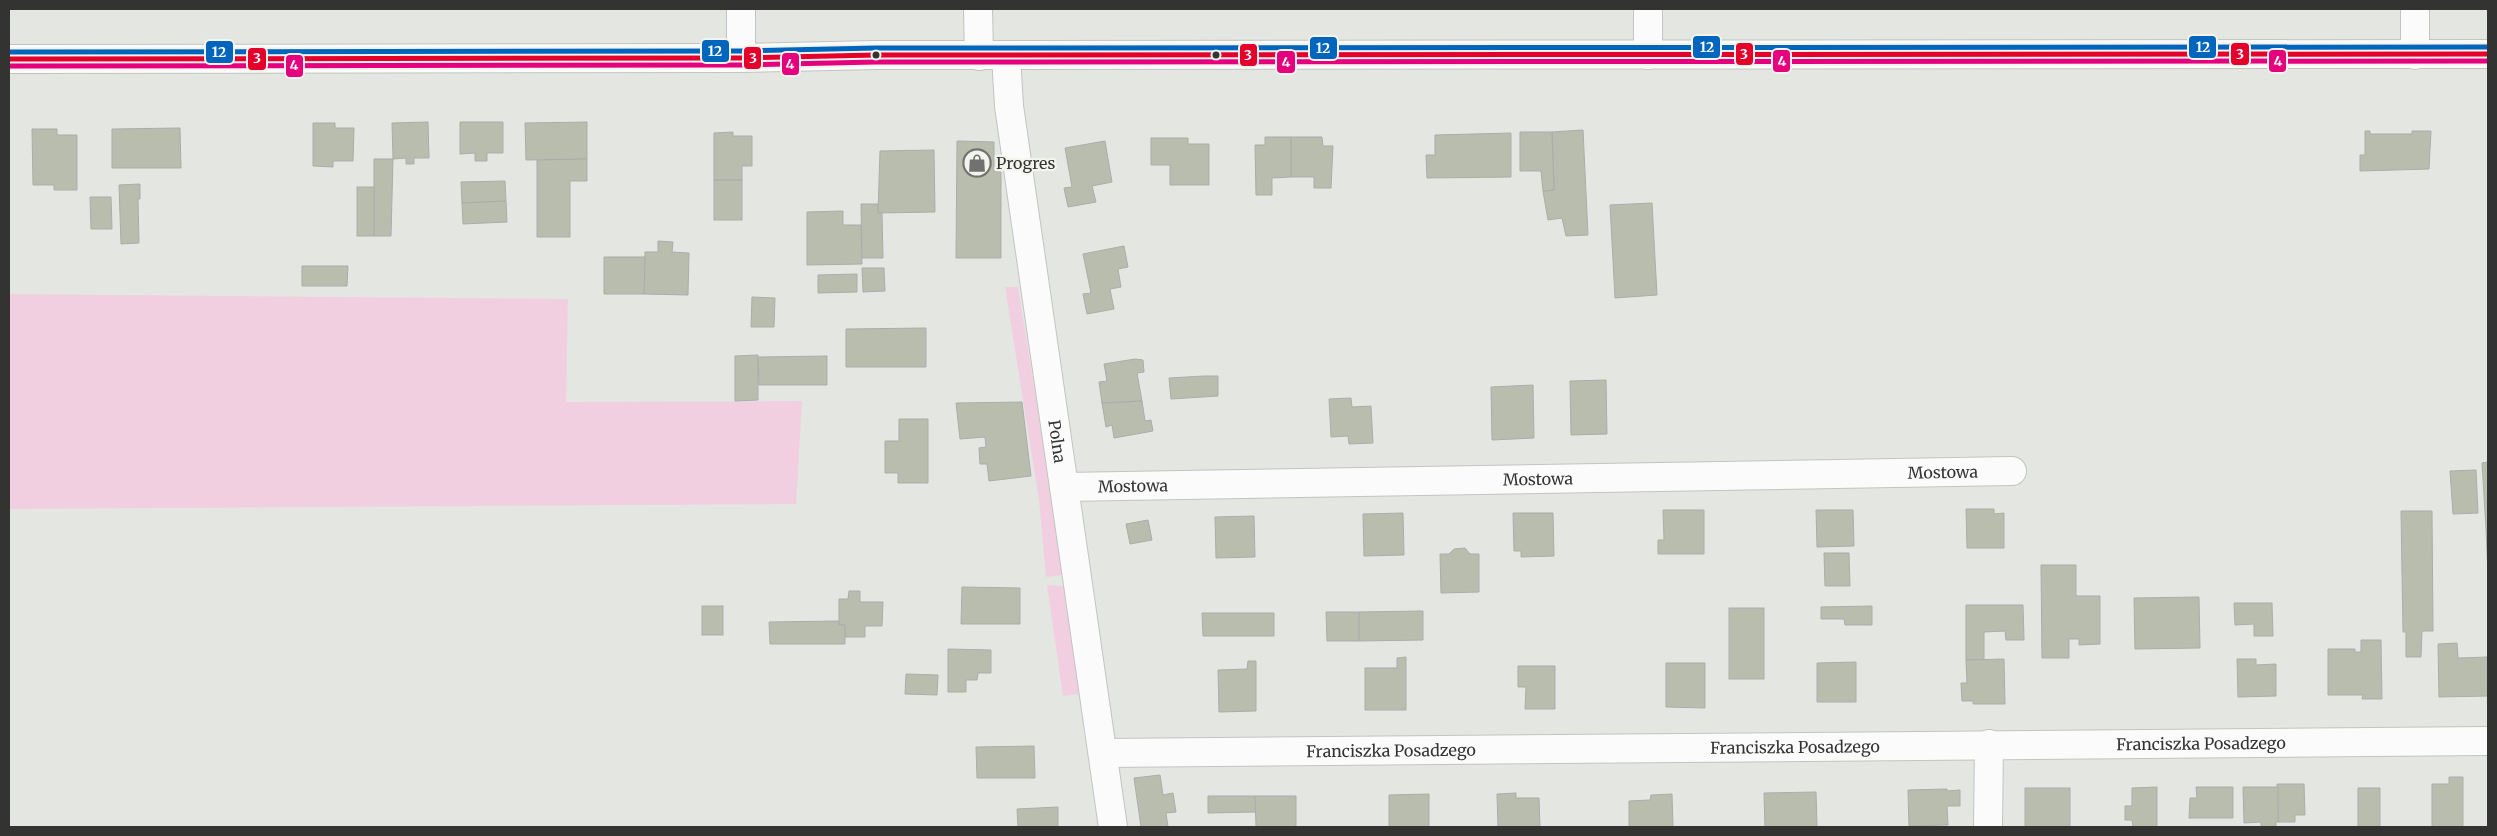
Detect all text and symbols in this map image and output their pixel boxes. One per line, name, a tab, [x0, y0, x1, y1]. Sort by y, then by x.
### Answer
line badge: 12	[1692, 35, 1721, 59]
line badge: 12	[2188, 35, 2217, 59]
line badge: 12	[1309, 36, 1338, 60]
text: 12	[1700, 38, 1714, 56]
text: 12	[2196, 38, 2210, 56]
line badge: 12	[701, 39, 730, 63]
text: 12	[1316, 39, 1330, 57]
line badge: 12	[205, 40, 234, 64]
text: 12	[708, 42, 722, 60]
line badge: 3	[1735, 42, 1754, 66]
line badge: 3	[2230, 42, 2250, 66]
text: 12	[212, 43, 226, 61]
line badge: 3	[1239, 43, 1258, 67]
text: 3	[1740, 45, 1748, 63]
text: 3	[2236, 45, 2244, 63]
line badge: 3	[743, 46, 762, 70]
text: 3	[1244, 46, 1252, 64]
line badge: 3	[247, 47, 267, 71]
text: 3	[253, 49, 261, 67]
text: 3	[749, 49, 757, 67]
line badge: 4	[1772, 49, 1791, 73]
line badge: 4	[2268, 49, 2287, 73]
unlabelled marker	[871, 50, 881, 60]
unlabelled marker	[1211, 50, 1221, 60]
line badge: 4	[1276, 50, 1296, 74]
line badge: 4	[781, 52, 800, 76]
text: 4	[1778, 52, 1787, 70]
text: 4	[2274, 52, 2283, 70]
text: 4	[1282, 53, 1291, 71]
line badge: 4	[285, 54, 304, 78]
text: 4	[786, 55, 795, 73]
text: 4	[290, 56, 299, 74]
shop icon: Progres	[962, 148, 992, 178]
place label: Progres	[996, 153, 1056, 173]
street label: Polna	[1044, 418, 1070, 465]
street label: Mostowa	[1908, 462, 1979, 483]
street label: Mostowa	[1503, 468, 1574, 490]
street label: Mostowa	[1098, 475, 1169, 496]
street label: Franciszka Posadzego	[2116, 733, 2286, 754]
street label: Franciszka Posadzego	[1710, 736, 1880, 758]
street label: Franciszka Posadzego	[1306, 740, 1476, 761]

